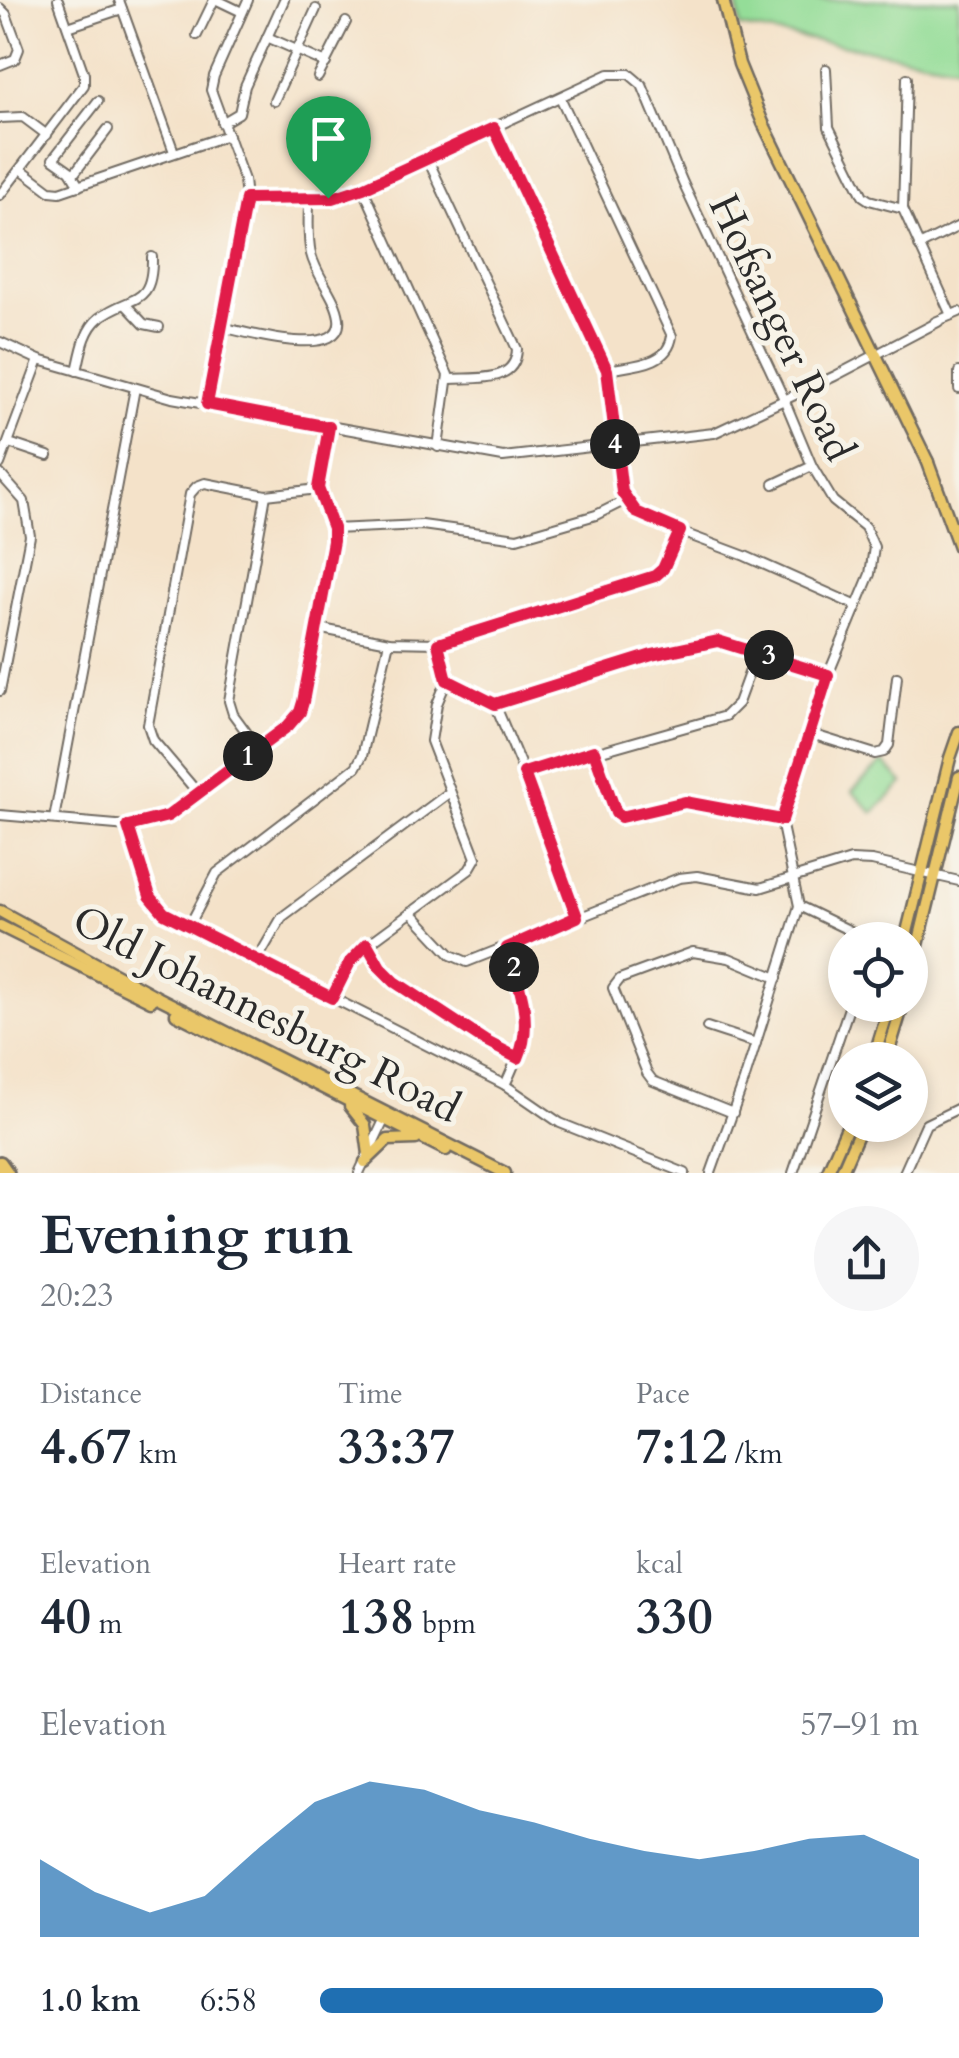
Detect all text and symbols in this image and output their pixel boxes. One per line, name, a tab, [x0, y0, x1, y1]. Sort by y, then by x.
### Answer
pin	[286, 96, 371, 199]
icon: arrive	[301, 111, 356, 166]
street label: Hofsanger Road	[695, 185, 868, 470]
pin: 4	[590, 419, 640, 469]
text: 4	[608, 425, 622, 463]
pin: 3	[744, 630, 794, 680]
text: 3	[762, 636, 776, 674]
pin: 1	[223, 731, 273, 781]
text: 1	[241, 737, 255, 775]
street label: Old Johannesburg Road	[63, 892, 470, 1137]
map controls	[828, 922, 928, 1142]
button: locate	[828, 922, 928, 1022]
pin: 2	[489, 942, 539, 992]
text: 2	[507, 948, 521, 986]
button: layers	[828, 1042, 928, 1142]
text: Evening run	[40, 1199, 353, 1273]
button: share	[814, 1206, 919, 1311]
text: 20:23	[40, 1274, 114, 1318]
text: Distance	[40, 1375, 142, 1413]
text: Time	[338, 1375, 403, 1413]
text: Pace	[636, 1375, 690, 1413]
text: 4.67	[40, 1413, 131, 1481]
text: 33:37	[338, 1413, 455, 1481]
text: 7:12	[636, 1413, 727, 1481]
text: km	[131, 1435, 178, 1473]
text: /km	[727, 1435, 783, 1473]
text: Elevation	[40, 1545, 151, 1583]
text: Heart rate	[338, 1545, 457, 1583]
text: kcal	[636, 1545, 683, 1583]
text: 40	[40, 1583, 91, 1651]
text: 138	[338, 1583, 415, 1651]
text: 330	[636, 1583, 713, 1651]
text: m	[91, 1605, 122, 1643]
text: bpm	[415, 1605, 476, 1643]
text: Elevation	[40, 1703, 167, 1747]
text: 57–91 m	[800, 1703, 919, 1747]
text: 1.0 km	[40, 1979, 140, 2023]
text: 6:58	[200, 1979, 257, 2023]

